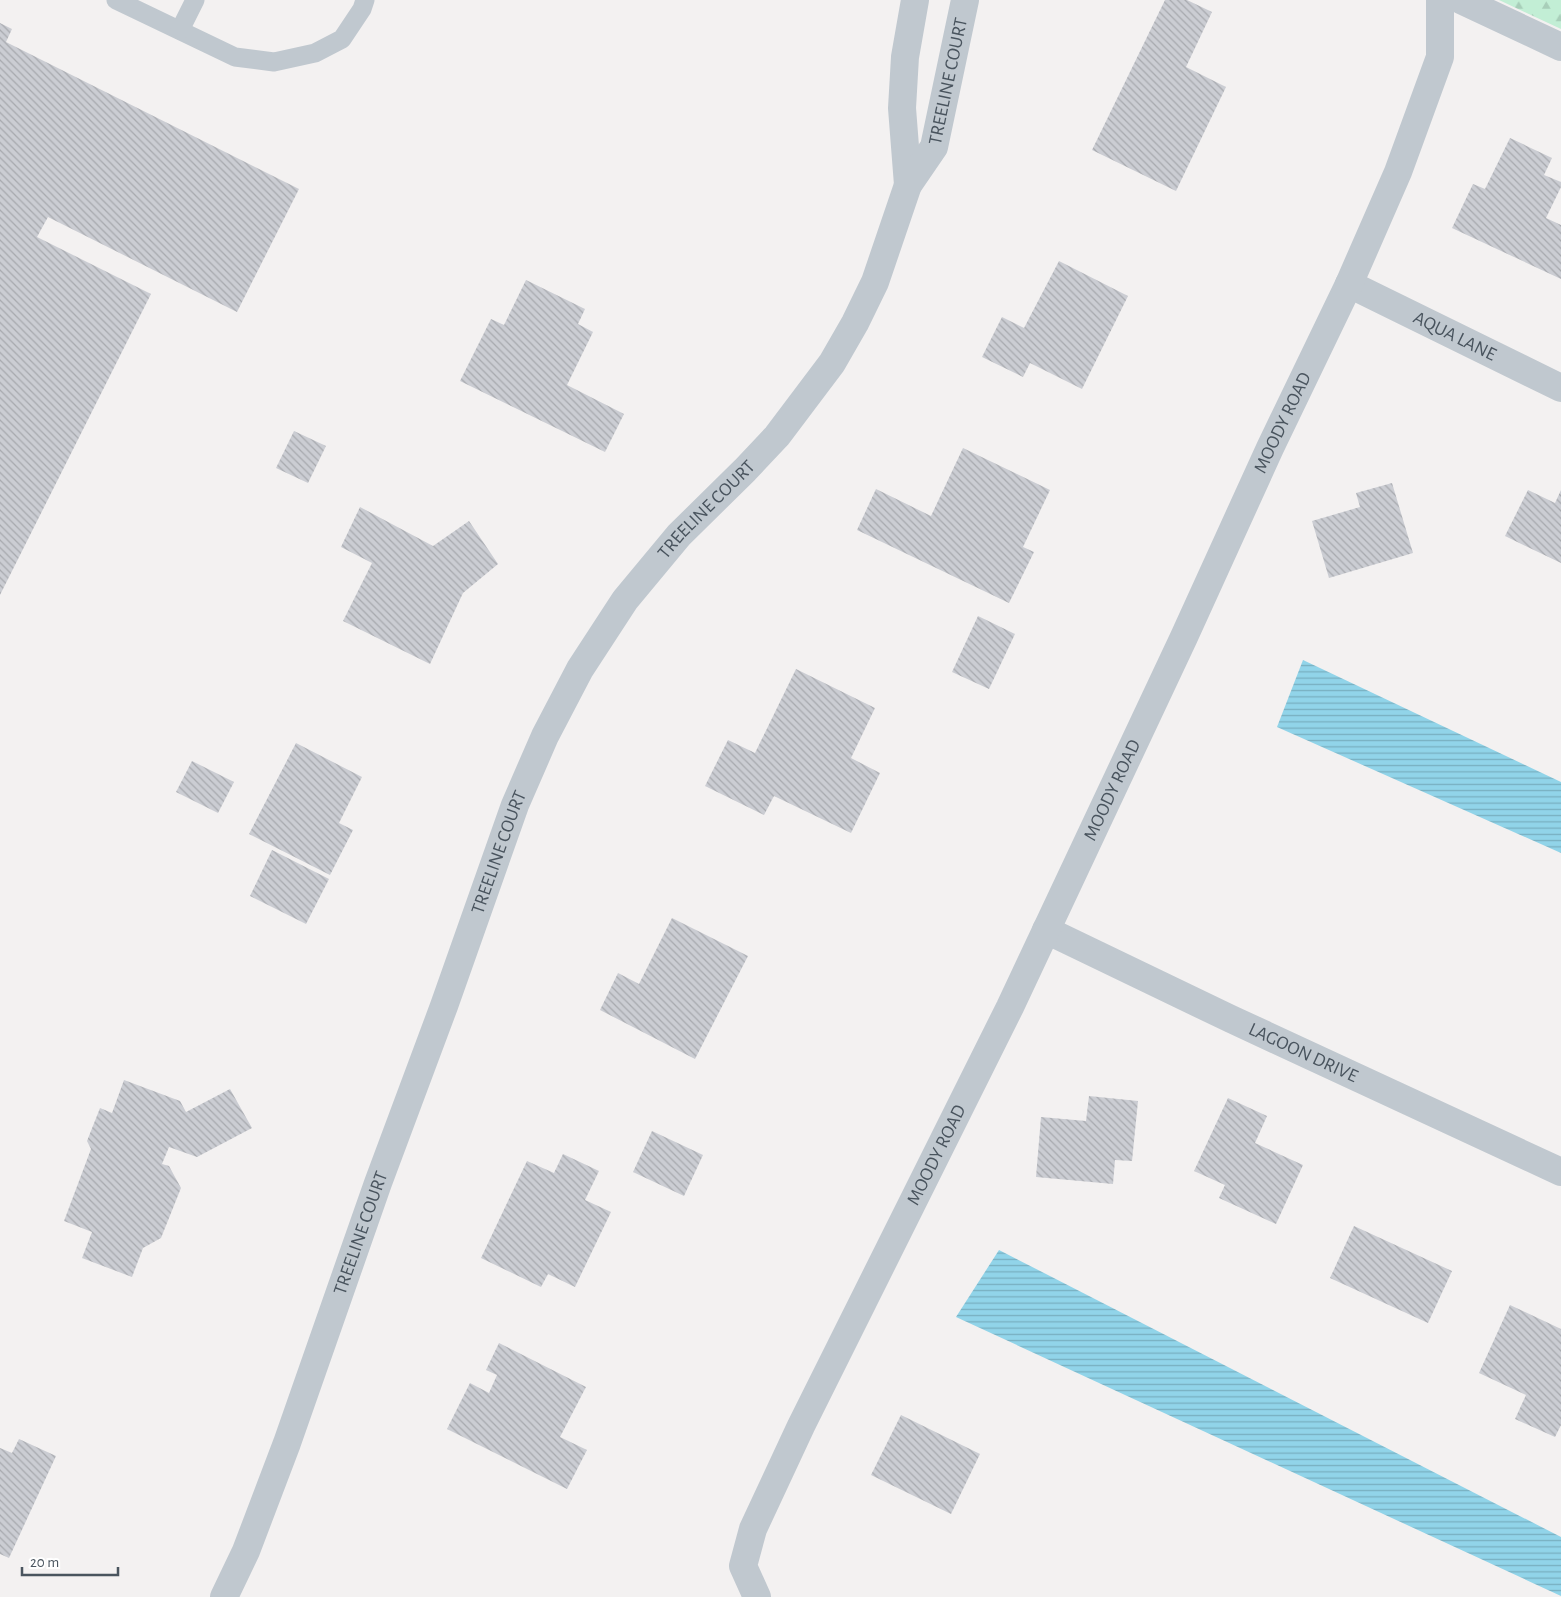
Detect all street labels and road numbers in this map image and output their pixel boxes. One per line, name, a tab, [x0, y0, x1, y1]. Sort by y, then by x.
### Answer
street label: TREELINE COURT	[925, 16, 971, 147]
street label: AQUA LANE	[1411, 308, 1499, 364]
street label: MOODY ROAD	[1250, 369, 1315, 476]
street label: TREELINE COURT	[654, 457, 758, 562]
street label: MOODY ROAD	[1080, 736, 1144, 844]
street label: TREELINE COURT	[468, 788, 530, 916]
street label: LAGOON DRIVE	[1246, 1019, 1361, 1086]
street label: MOODY ROAD	[903, 1102, 969, 1208]
street label: TREELINE COURT	[330, 1169, 391, 1297]

